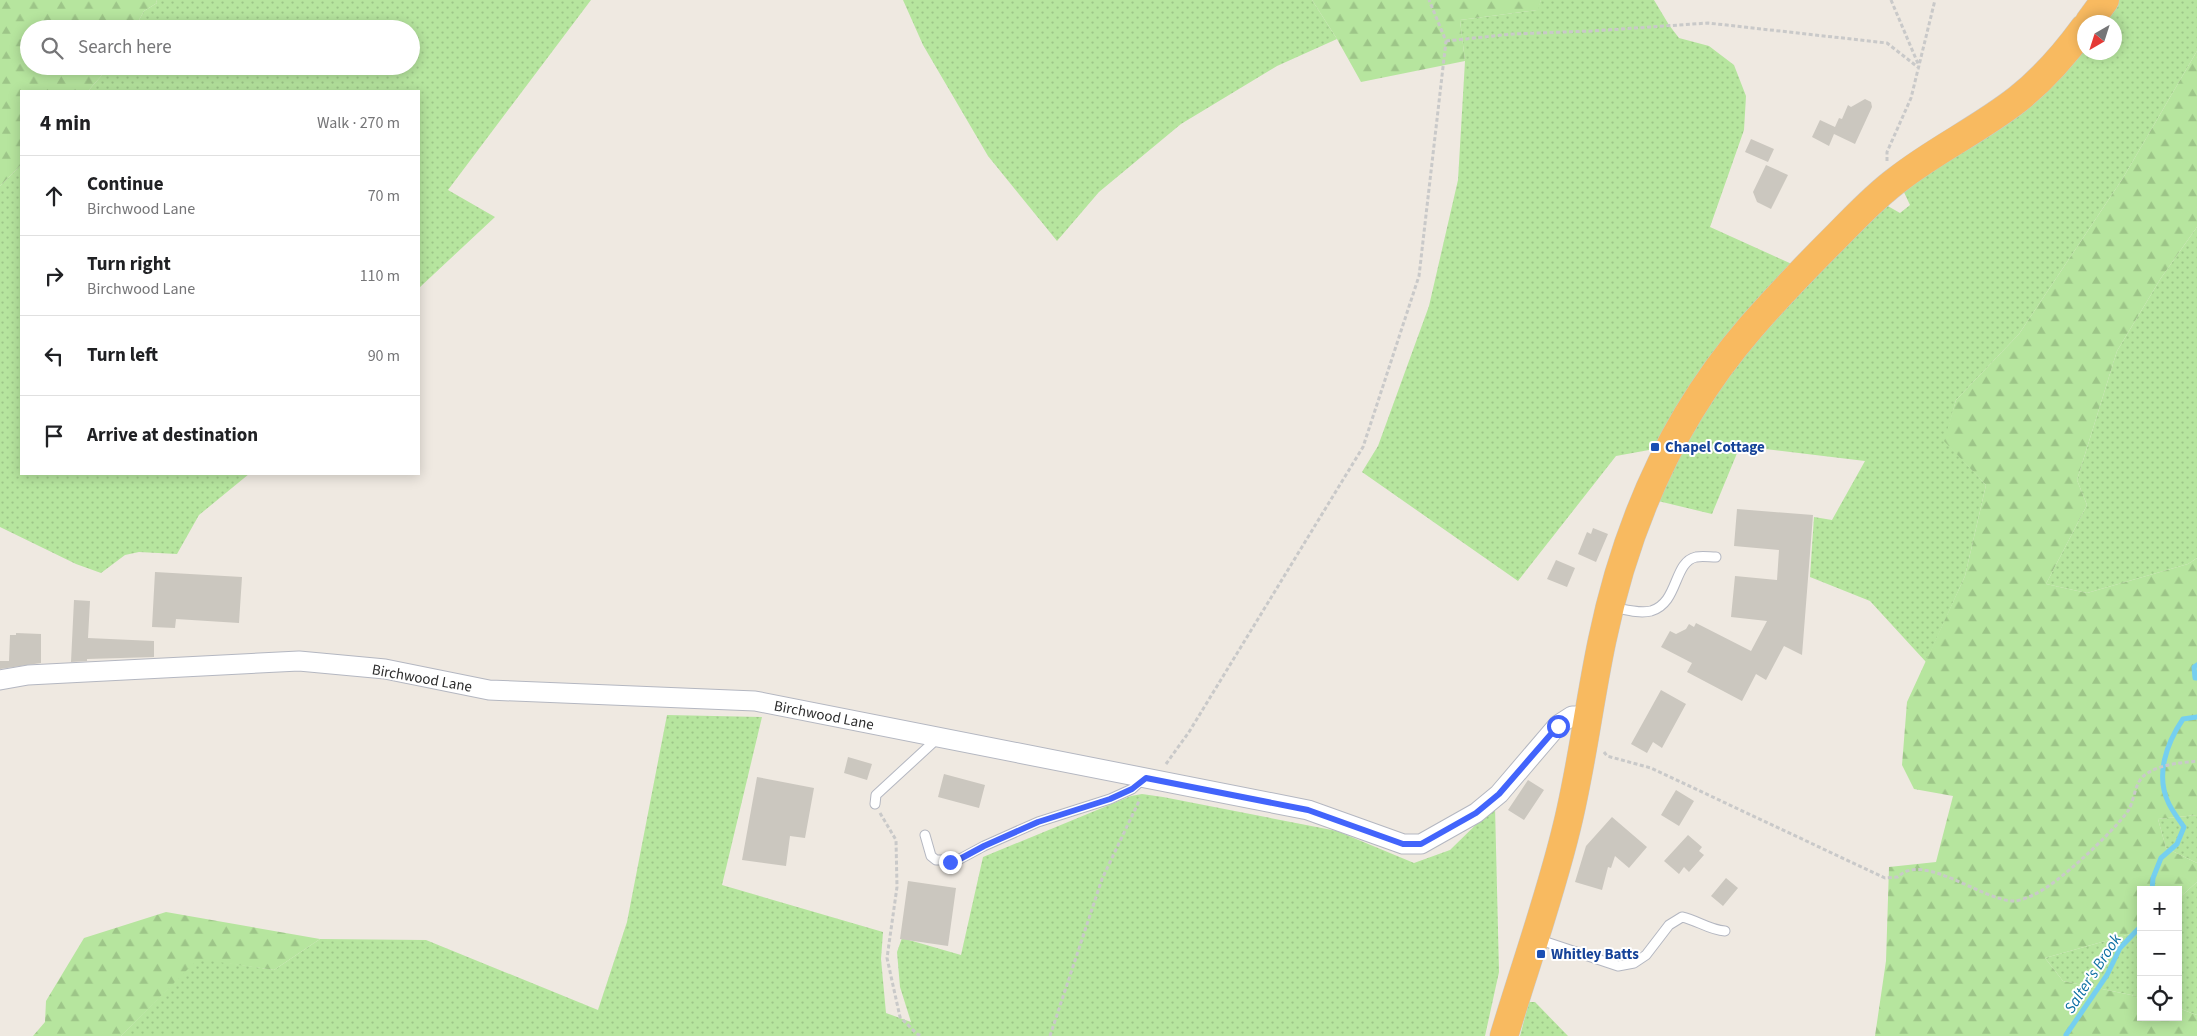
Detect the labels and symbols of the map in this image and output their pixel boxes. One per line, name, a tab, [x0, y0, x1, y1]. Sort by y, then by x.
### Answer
north arrow	[2077, 15, 2122, 60]
place label: Chapel Cottage	[1665, 437, 1765, 458]
marker: Chapel Cottage	[1649, 441, 1661, 453]
street label: Birchwood Lane	[370, 659, 474, 698]
street label: Birchwood Lane	[772, 696, 876, 735]
route start	[1547, 715, 1570, 738]
route end	[939, 851, 962, 874]
water label: Salter's Brook	[2059, 929, 2127, 1017]
place label: Whitley Batts	[1551, 944, 1639, 965]
marker: Whitley Batts	[1535, 948, 1547, 960]

